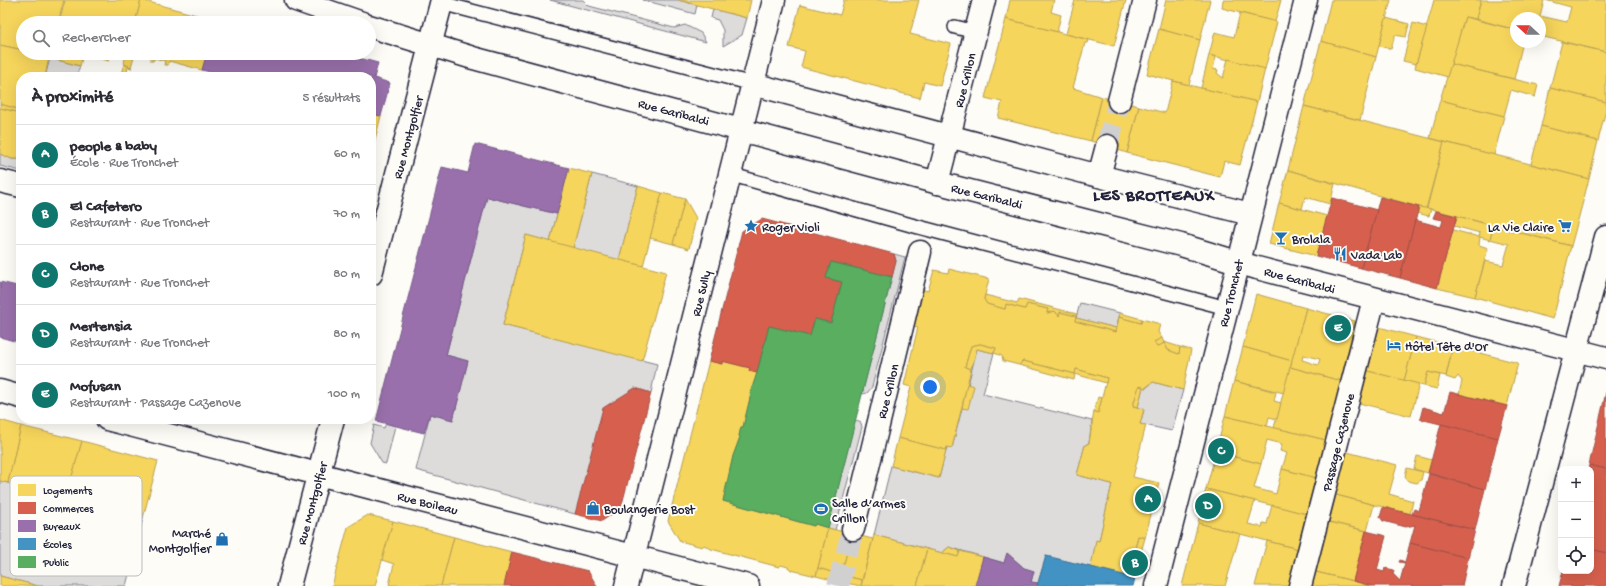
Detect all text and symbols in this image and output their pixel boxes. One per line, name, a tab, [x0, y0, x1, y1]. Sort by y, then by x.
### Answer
north arrow	[1510, 12, 1546, 48]
search box	[16, 16, 376, 60]
icon: search	[30, 27, 52, 49]
text: Rechercher	[62, 29, 130, 47]
street label: Rue Crillon	[952, 51, 981, 110]
text: À proximité	[32, 88, 113, 108]
text: 5 résultats	[302, 91, 360, 106]
street label: Rue Montgolfier	[391, 93, 428, 181]
street label: Rue Garibaldi	[636, 97, 711, 130]
text: people & baby	[70, 138, 157, 156]
text: A	[41, 147, 49, 162]
text: 60 m	[334, 147, 360, 162]
text: École · Rue Tronchet	[70, 156, 178, 171]
street label: Rue Garibaldi	[949, 181, 1024, 214]
district label: LES BROTTEAUX	[1093, 187, 1215, 207]
text: El Cafetero	[70, 198, 142, 216]
text: B	[42, 207, 48, 222]
text: 70 m	[334, 207, 360, 222]
text: Restaurant · Rue Tronchet	[70, 216, 209, 231]
place icon: Roger Violi	[743, 218, 759, 234]
supermarket icon: La Vie Claire	[1557, 218, 1573, 234]
place label: Roger Violi	[762, 221, 820, 236]
place label: La Vie Claire	[1488, 221, 1554, 236]
bar icon: Brolala	[1273, 230, 1289, 246]
place label: Brolala	[1291, 233, 1331, 248]
restaurant icon: Vada Lab	[1332, 246, 1348, 262]
place label: Vada Lab	[1350, 249, 1402, 264]
street label: Rue Tronchet	[1217, 257, 1248, 329]
text: Clone	[70, 258, 104, 276]
street label: Rue Garibaldi	[1262, 265, 1337, 298]
text: C	[41, 267, 49, 282]
text: 80 m	[333, 267, 360, 282]
street label: Rue Sully	[689, 268, 716, 318]
text: Restaurant · Rue Tronchet	[70, 276, 209, 291]
pin: E	[1325, 313, 1351, 343]
text: Mertensia	[70, 318, 132, 336]
text: D	[41, 327, 49, 342]
text: 80 m	[333, 327, 360, 342]
text: Restaurant · Rue Tronchet	[70, 336, 209, 351]
hotel icon: Hôtel Tête d'Or	[1386, 337, 1402, 353]
place label: Hôtel Tête d'Or	[1405, 340, 1489, 355]
street label: Rue Crillon	[875, 362, 904, 421]
your location	[920, 377, 940, 397]
text: Mofusan	[70, 378, 121, 396]
text: E	[41, 387, 49, 402]
text: 100 m	[328, 387, 360, 402]
street label: Passage Cazenove	[1320, 392, 1359, 494]
text: Restaurant · Passage Cazenove	[70, 396, 241, 411]
pin: C	[1208, 436, 1234, 466]
street label: Rue Montgolfier	[295, 459, 332, 547]
map controls	[1558, 466, 1594, 574]
button: +	[1558, 466, 1594, 502]
legend	[10, 476, 142, 576]
pin: A	[1135, 484, 1161, 514]
text: Logements	[43, 486, 93, 498]
street label: Rue Boileau	[396, 490, 459, 519]
pin: D	[1195, 491, 1221, 521]
place label: Salle d’armes Crillon	[832, 497, 906, 527]
shop icon: Boulangerie Bost	[585, 500, 601, 516]
sports icon: Salle d’armes Crillon	[813, 501, 829, 517]
button: −	[1558, 502, 1594, 538]
place label: Boulangerie Bost	[603, 503, 696, 518]
text: Commerces	[43, 504, 94, 516]
text: Bureaux	[42, 522, 81, 534]
place label: Marché Montgolfier	[149, 527, 212, 557]
shop icon: Marché Montgolfier	[214, 531, 230, 547]
button: locate	[1558, 538, 1594, 574]
text: Écoles	[43, 539, 72, 552]
pin: B	[1122, 548, 1148, 578]
text: Public	[42, 558, 70, 570]

